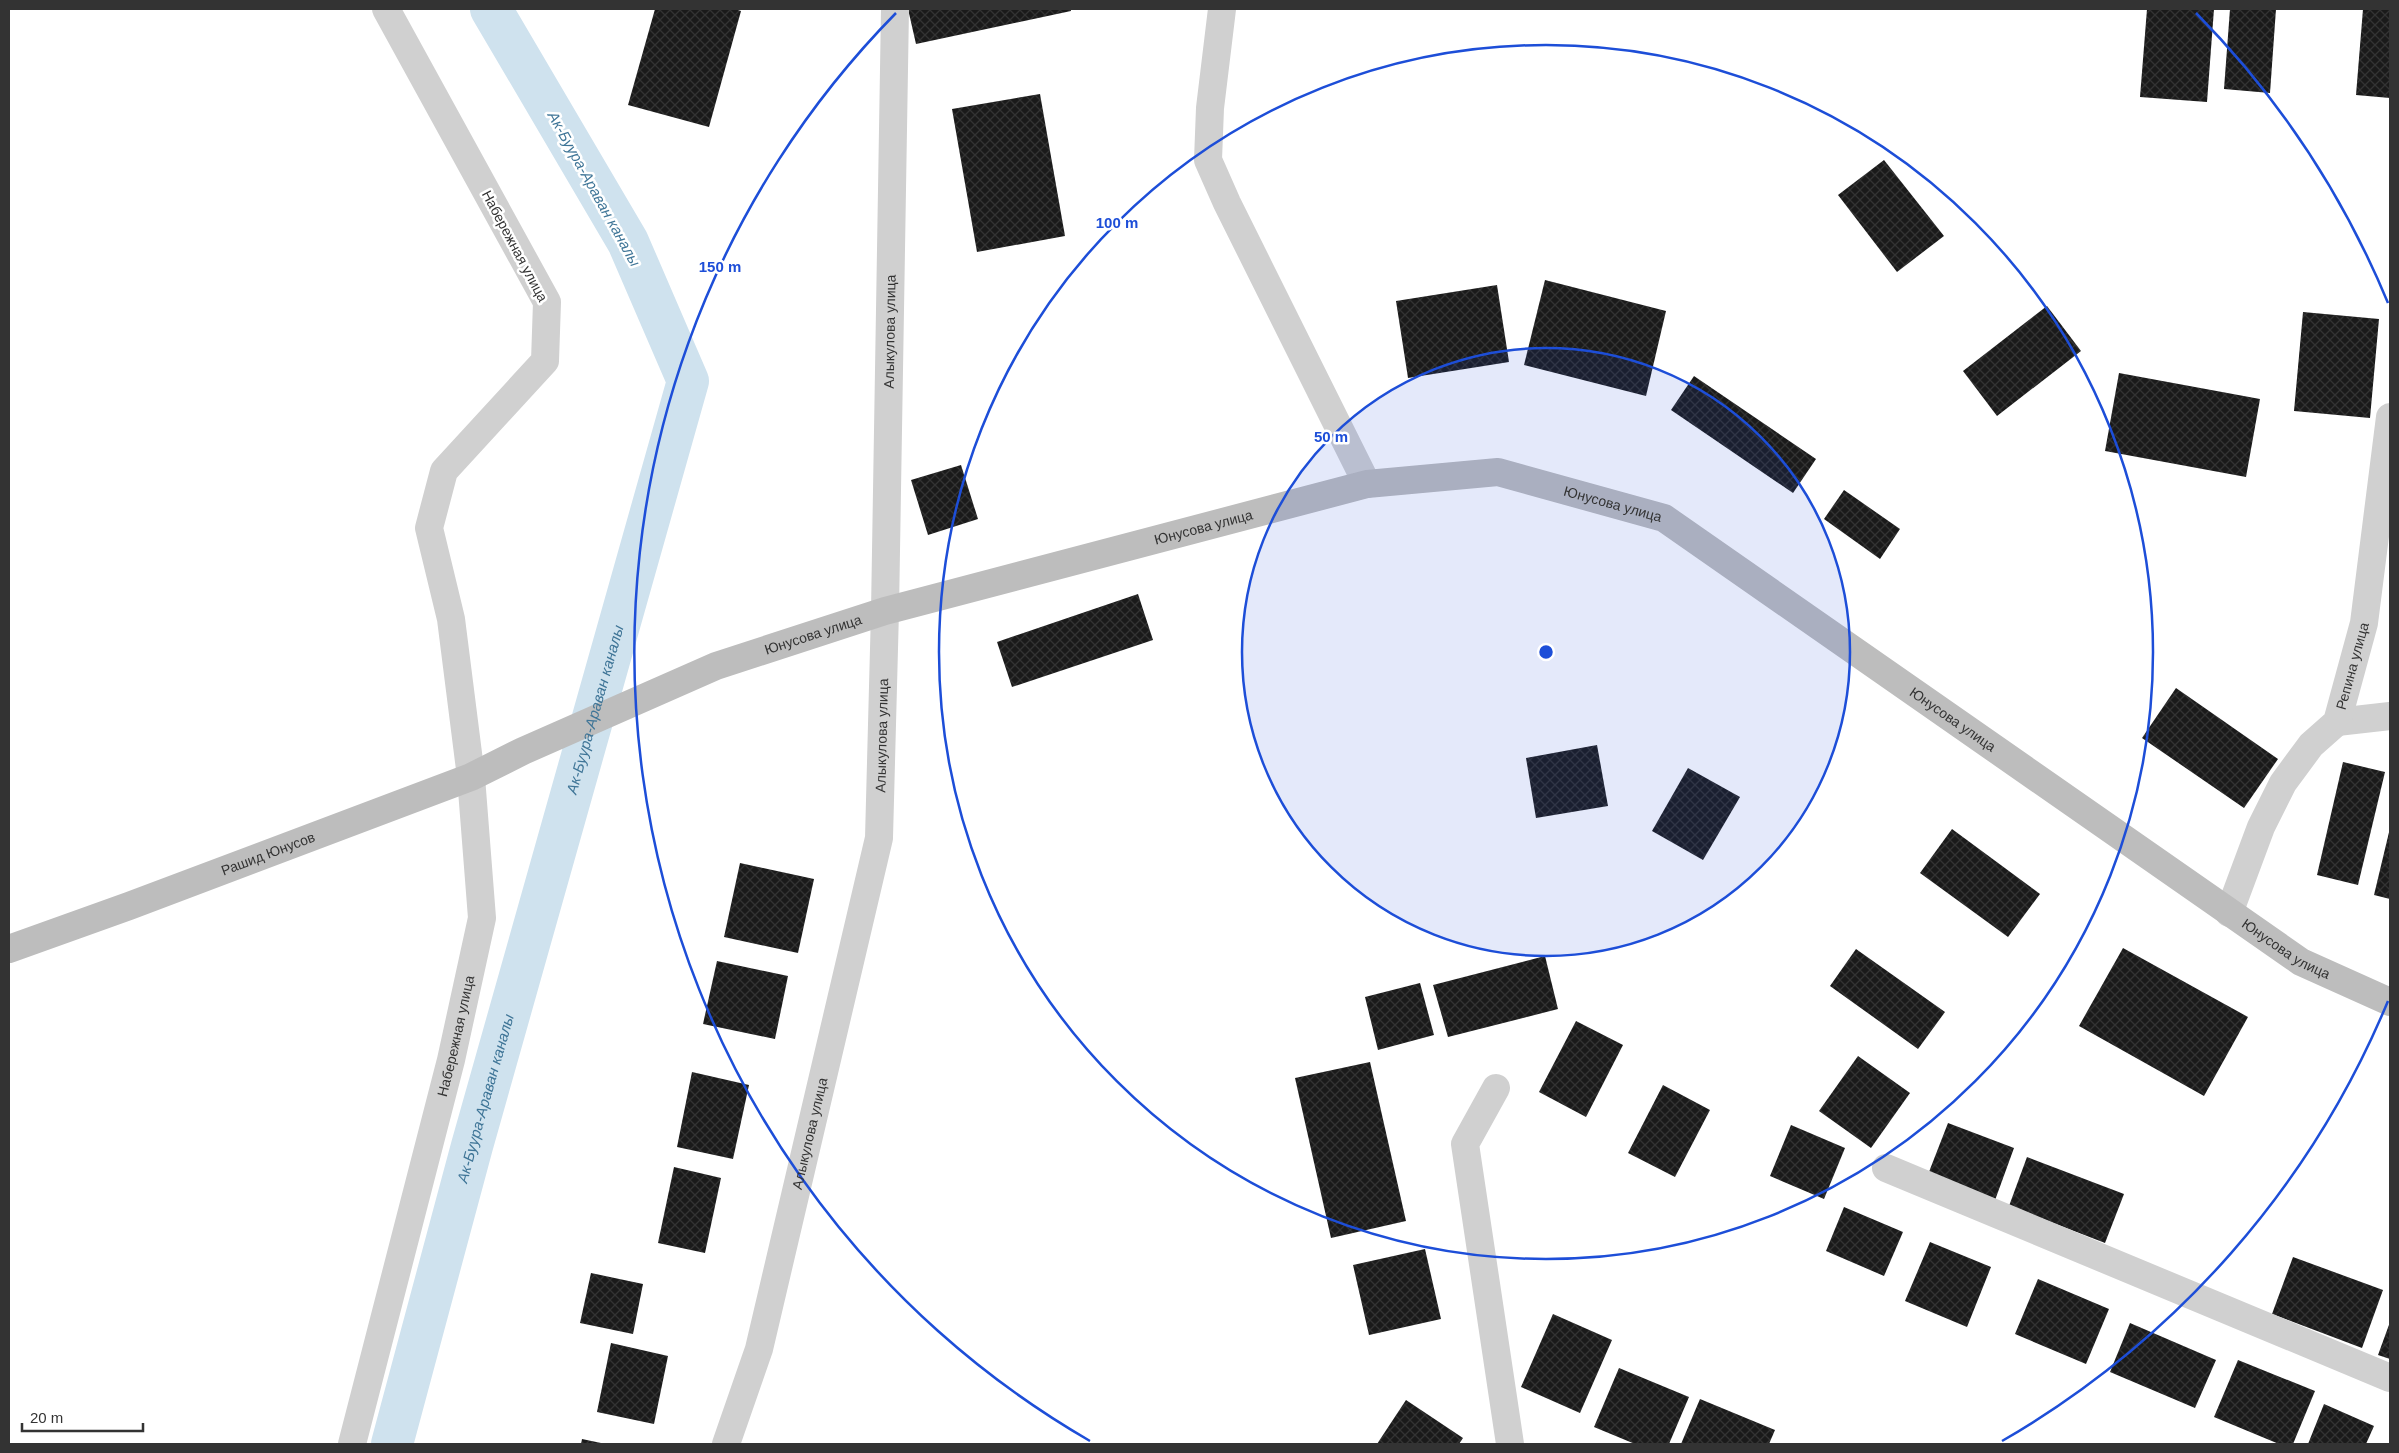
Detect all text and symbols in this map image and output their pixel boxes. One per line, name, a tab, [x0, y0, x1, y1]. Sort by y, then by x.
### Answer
water label: Ак-Буура-Араван каналы	[544, 107, 644, 269]
street label: Набережная улица	[479, 188, 551, 305]
text: 100 m	[1096, 214, 1138, 231]
text: 150 m	[699, 258, 741, 275]
street label: Алыкулова улица	[881, 274, 899, 389]
text: 50 m	[1314, 428, 1348, 445]
street label: Юнусова улица	[1562, 483, 1664, 525]
street label: Юнусова улица	[1152, 506, 1255, 548]
street label: Юнусова улица	[762, 611, 864, 658]
street label: Репина улица	[2333, 620, 2372, 711]
water label: Ак-Буура-Араван каналы	[563, 623, 627, 797]
centre of rings	[1537, 643, 1555, 661]
street label: Алыкулова улица	[872, 678, 891, 793]
street label: Юнусова улица	[1907, 684, 1999, 755]
street label: Рашид Юнусов	[219, 829, 317, 879]
street label: Юнусова улица	[2239, 915, 2333, 982]
street label: Набережная улица	[434, 974, 477, 1098]
water label: Ак-Буура-Араван каналы	[453, 1012, 517, 1186]
street label: Алыкулова улица	[789, 1076, 831, 1191]
scale bar	[22, 1400, 144, 1432]
text: 20 m	[30, 1409, 63, 1426]

